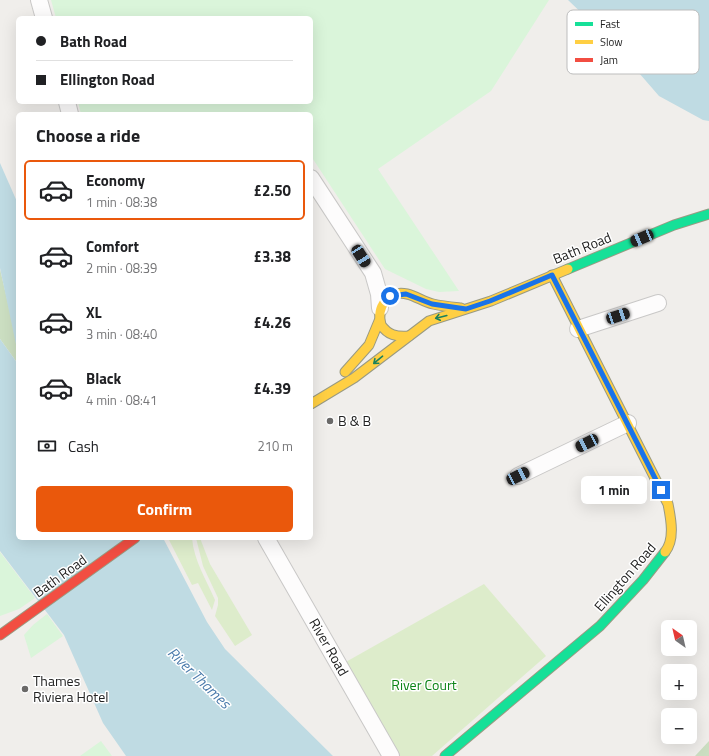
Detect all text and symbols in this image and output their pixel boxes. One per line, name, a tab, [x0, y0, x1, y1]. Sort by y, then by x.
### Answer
legend	[567, 10, 699, 74]
text: Fast	[600, 16, 620, 32]
text: Bath Road	[60, 30, 127, 53]
text: Slow	[600, 34, 623, 50]
text: Jam	[600, 52, 618, 68]
text: Ellington Road	[60, 68, 155, 91]
text: Choose a ride	[36, 122, 140, 149]
text: Economy	[86, 169, 145, 192]
icon: car	[38, 172, 74, 208]
text: £2.50	[254, 179, 291, 202]
text: 1 min · 08:38	[86, 192, 157, 212]
street label: Bath Road	[549, 226, 614, 269]
car	[629, 228, 655, 248]
text: Comfort	[86, 235, 139, 258]
icon: car	[38, 238, 74, 274]
car	[349, 243, 373, 269]
text: £3.38	[254, 245, 291, 268]
text: 2 min · 08:39	[86, 258, 157, 278]
route start	[381, 287, 399, 305]
text: XL	[86, 301, 102, 324]
icon: car	[38, 304, 74, 340]
car	[605, 307, 631, 325]
text: £4.26	[254, 311, 291, 334]
one-way arrow	[435, 314, 448, 321]
text: 3 min · 08:40	[86, 324, 157, 344]
one-way arrow	[373, 355, 384, 364]
text: Black	[86, 367, 121, 390]
icon: car	[38, 370, 74, 406]
text: £4.39	[254, 377, 291, 400]
text: 4 min · 08:41	[86, 390, 157, 410]
place label: B & B	[338, 410, 371, 431]
marker: B & B	[325, 416, 335, 426]
car	[574, 432, 600, 454]
icon: cash	[36, 435, 58, 457]
text: Cash	[68, 435, 99, 458]
text: 210 m	[257, 436, 293, 456]
car	[505, 465, 531, 487]
callout: 1 min	[581, 476, 647, 504]
text: 1 min	[598, 480, 630, 500]
route end	[652, 481, 670, 499]
button: Confirm	[36, 486, 293, 532]
street label: Ellington Road	[589, 538, 661, 616]
street label: Bath Road	[29, 549, 91, 602]
street label: River Road	[304, 614, 354, 680]
north arrow	[661, 620, 697, 656]
map controls	[661, 620, 697, 744]
water label: River Thames	[163, 642, 237, 715]
button: +	[661, 664, 697, 700]
place label: Thames Riviera Hotel	[33, 670, 108, 707]
park label: River Court	[391, 674, 457, 695]
marker: Thames Riviera Hotel	[20, 684, 30, 694]
button: −	[661, 708, 697, 744]

